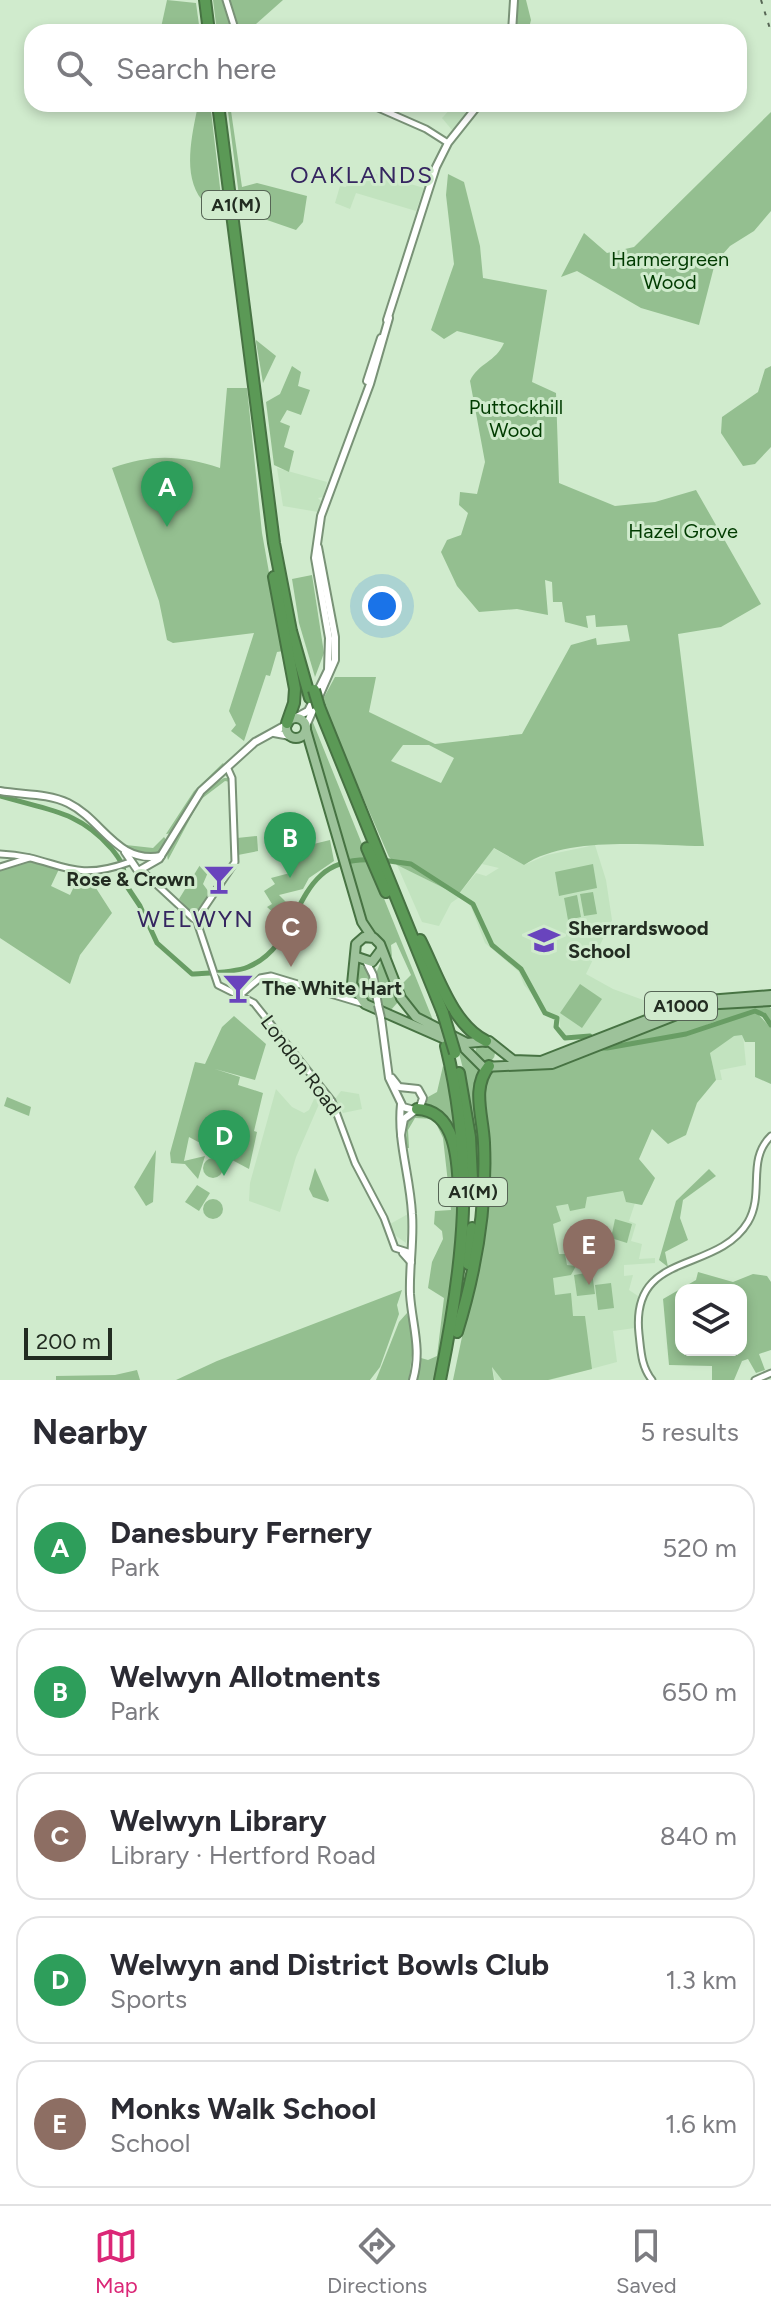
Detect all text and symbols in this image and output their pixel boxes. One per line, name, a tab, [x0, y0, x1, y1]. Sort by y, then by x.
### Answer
search box	[24, 24, 747, 112]
icon: search	[52, 46, 96, 90]
text: Search here	[116, 50, 276, 87]
district label: OAKLANDS	[290, 160, 434, 189]
road number: A1(M)	[202, 191, 270, 219]
park label: Harmergreen Wood	[611, 247, 729, 294]
park label: Puttockhill Wood	[469, 395, 563, 442]
pin: A	[141, 461, 193, 527]
park label: Hazel Grove	[628, 519, 738, 543]
your location	[362, 586, 402, 626]
pin: B	[264, 812, 316, 878]
bar icon: Rose & Crown	[202, 862, 236, 896]
place label: Rose & Crown	[66, 867, 195, 891]
pin: C	[265, 901, 317, 967]
district label: WELWYN	[137, 904, 255, 933]
place label: Sherrardswood School	[568, 916, 709, 963]
school or university icon: Sherrardswood School	[527, 923, 561, 957]
bar icon: The White Hart	[221, 971, 255, 1005]
place label: The White Hart	[262, 976, 402, 1000]
road number: A1000	[645, 992, 717, 1020]
street label: London Road	[256, 1010, 346, 1120]
pin: D	[198, 1110, 250, 1176]
road number: A1(M)	[439, 1178, 507, 1206]
pin: E	[563, 1219, 615, 1285]
map controls	[675, 1284, 747, 1356]
button: layers	[675, 1284, 747, 1356]
scale bar	[24, 1324, 112, 1360]
text: 200 m	[36, 1328, 101, 1355]
text: Nearby	[32, 1412, 147, 1453]
text: 5 results	[640, 1416, 739, 1448]
text: Danesbury Fernery	[110, 1514, 372, 1551]
text: A	[51, 1532, 69, 1564]
text: 520 m	[662, 1532, 737, 1564]
text: Park	[110, 1551, 159, 1583]
text: Welwyn Allotments	[110, 1658, 380, 1695]
text: B	[52, 1676, 68, 1708]
text: 650 m	[662, 1676, 737, 1708]
text: Park	[110, 1695, 159, 1727]
text: Welwyn Library	[110, 1802, 327, 1839]
text: C	[51, 1820, 69, 1852]
text: 840 m	[660, 1820, 737, 1852]
text: Library · Hertford Road	[110, 1839, 376, 1871]
text: Welwyn and District Bowls Club	[110, 1946, 549, 1983]
text: D	[51, 1964, 69, 1996]
text: 1.3 km	[666, 1964, 737, 1996]
text: Sports	[110, 1983, 187, 2015]
text: Monks Walk School	[110, 2090, 376, 2127]
text: E	[52, 2108, 68, 2140]
text: 1.6 km	[665, 2108, 737, 2140]
text: School	[110, 2127, 190, 2159]
tab: Map	[94, 2224, 138, 2299]
tab: Directions	[327, 2224, 427, 2299]
tab: Saved	[616, 2224, 677, 2299]

